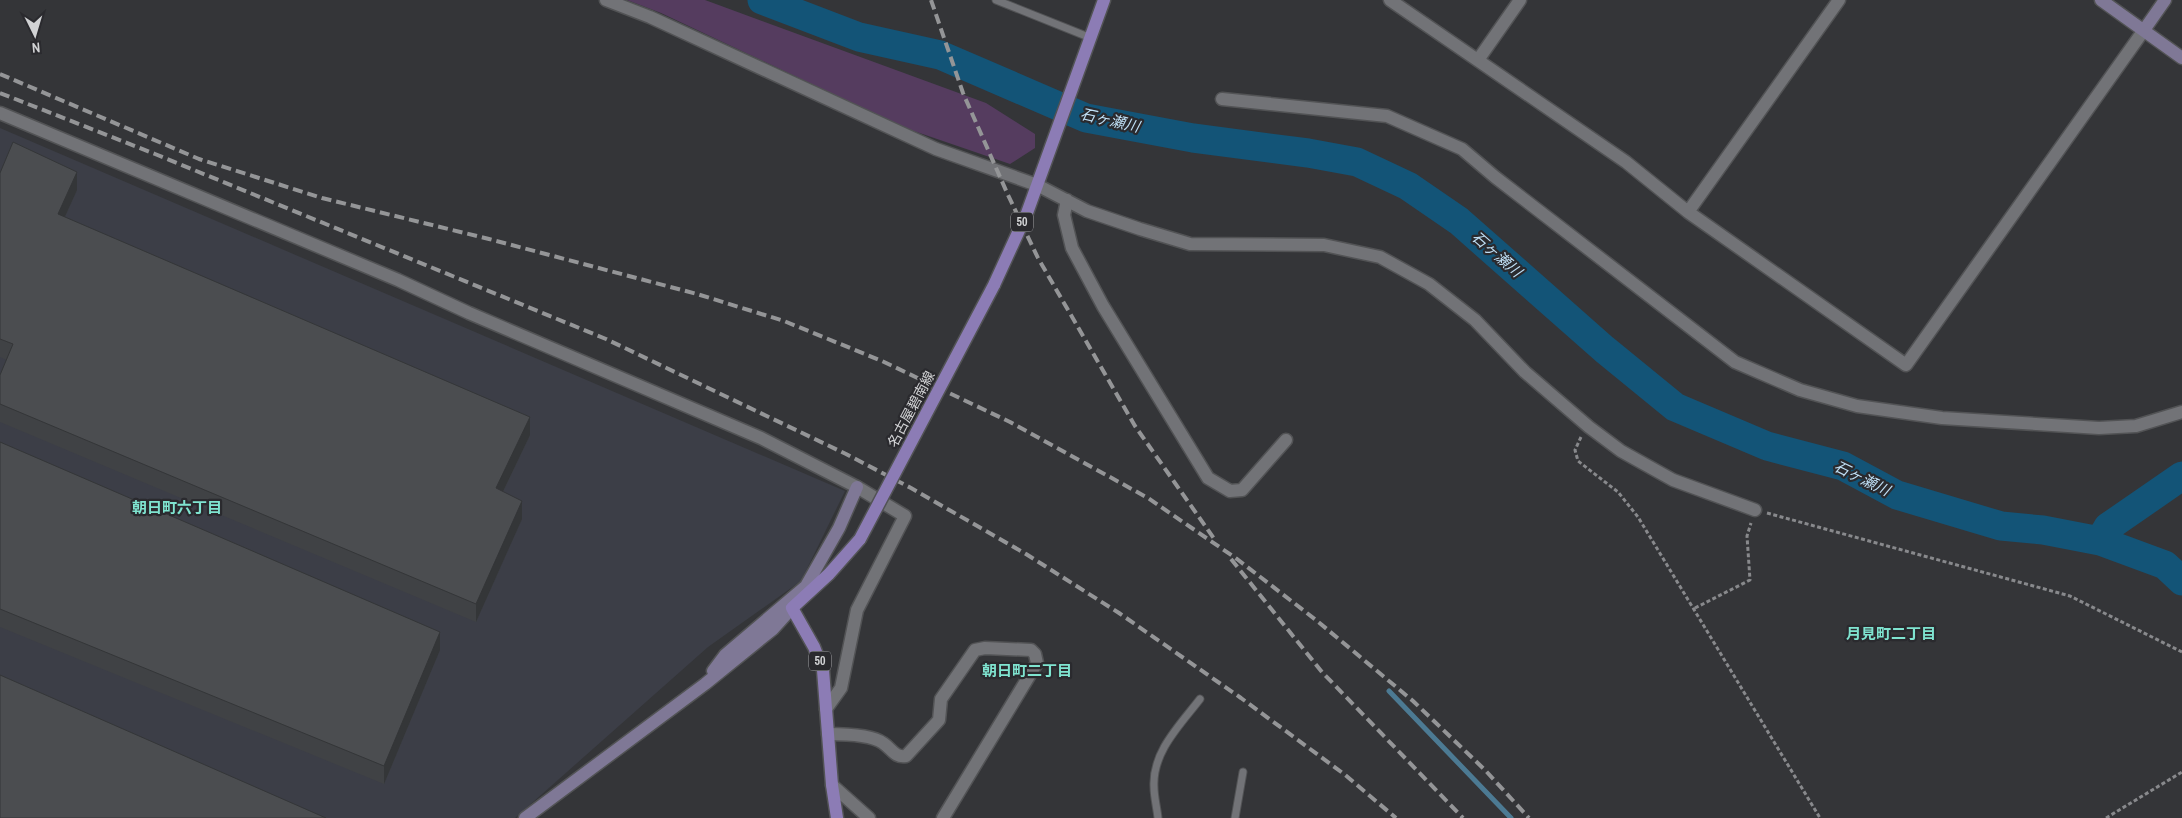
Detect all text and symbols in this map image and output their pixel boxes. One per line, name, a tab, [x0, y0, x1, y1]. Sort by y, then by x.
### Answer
north arrow	[10, 10, 60, 60]
text: N	[31, 39, 41, 57]
water label: 石ヶ瀬川	[1078, 103, 1144, 137]
road number: 50	[1011, 212, 1033, 232]
water label: 石ヶ瀬川	[1467, 226, 1528, 283]
street label: 名古屋碧南線	[883, 368, 939, 450]
water label: 石ヶ瀬川	[1830, 455, 1895, 501]
district label: 朝日町六丁目	[132, 497, 222, 518]
district label: 月見町二丁目	[1846, 623, 1936, 644]
road number: 50	[809, 651, 831, 670]
district label: 朝日町二丁目	[982, 660, 1072, 681]

